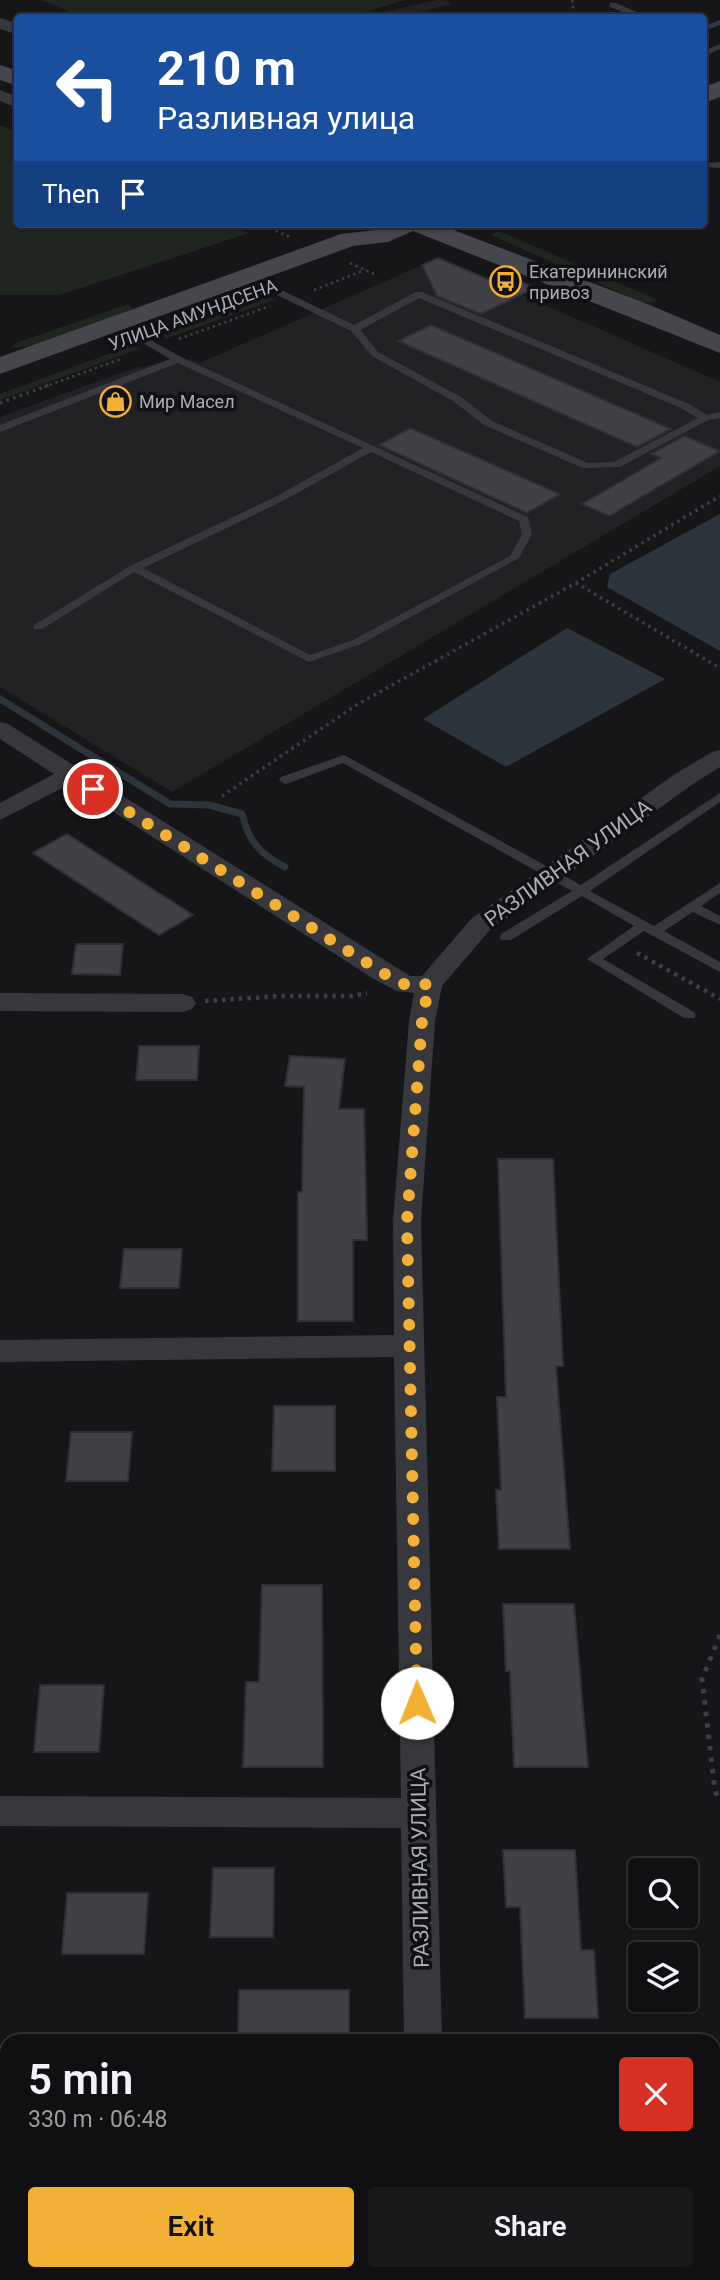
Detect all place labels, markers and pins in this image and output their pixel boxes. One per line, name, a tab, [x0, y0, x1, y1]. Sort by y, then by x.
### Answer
place label: Екатерининский привоз	[529, 261, 668, 303]
bus stop icon: Екатерининский привоз	[489, 265, 523, 299]
shop icon: Мир Масел	[99, 385, 133, 419]
place label: Мир Масел	[139, 391, 235, 412]
pin	[63, 759, 123, 819]

